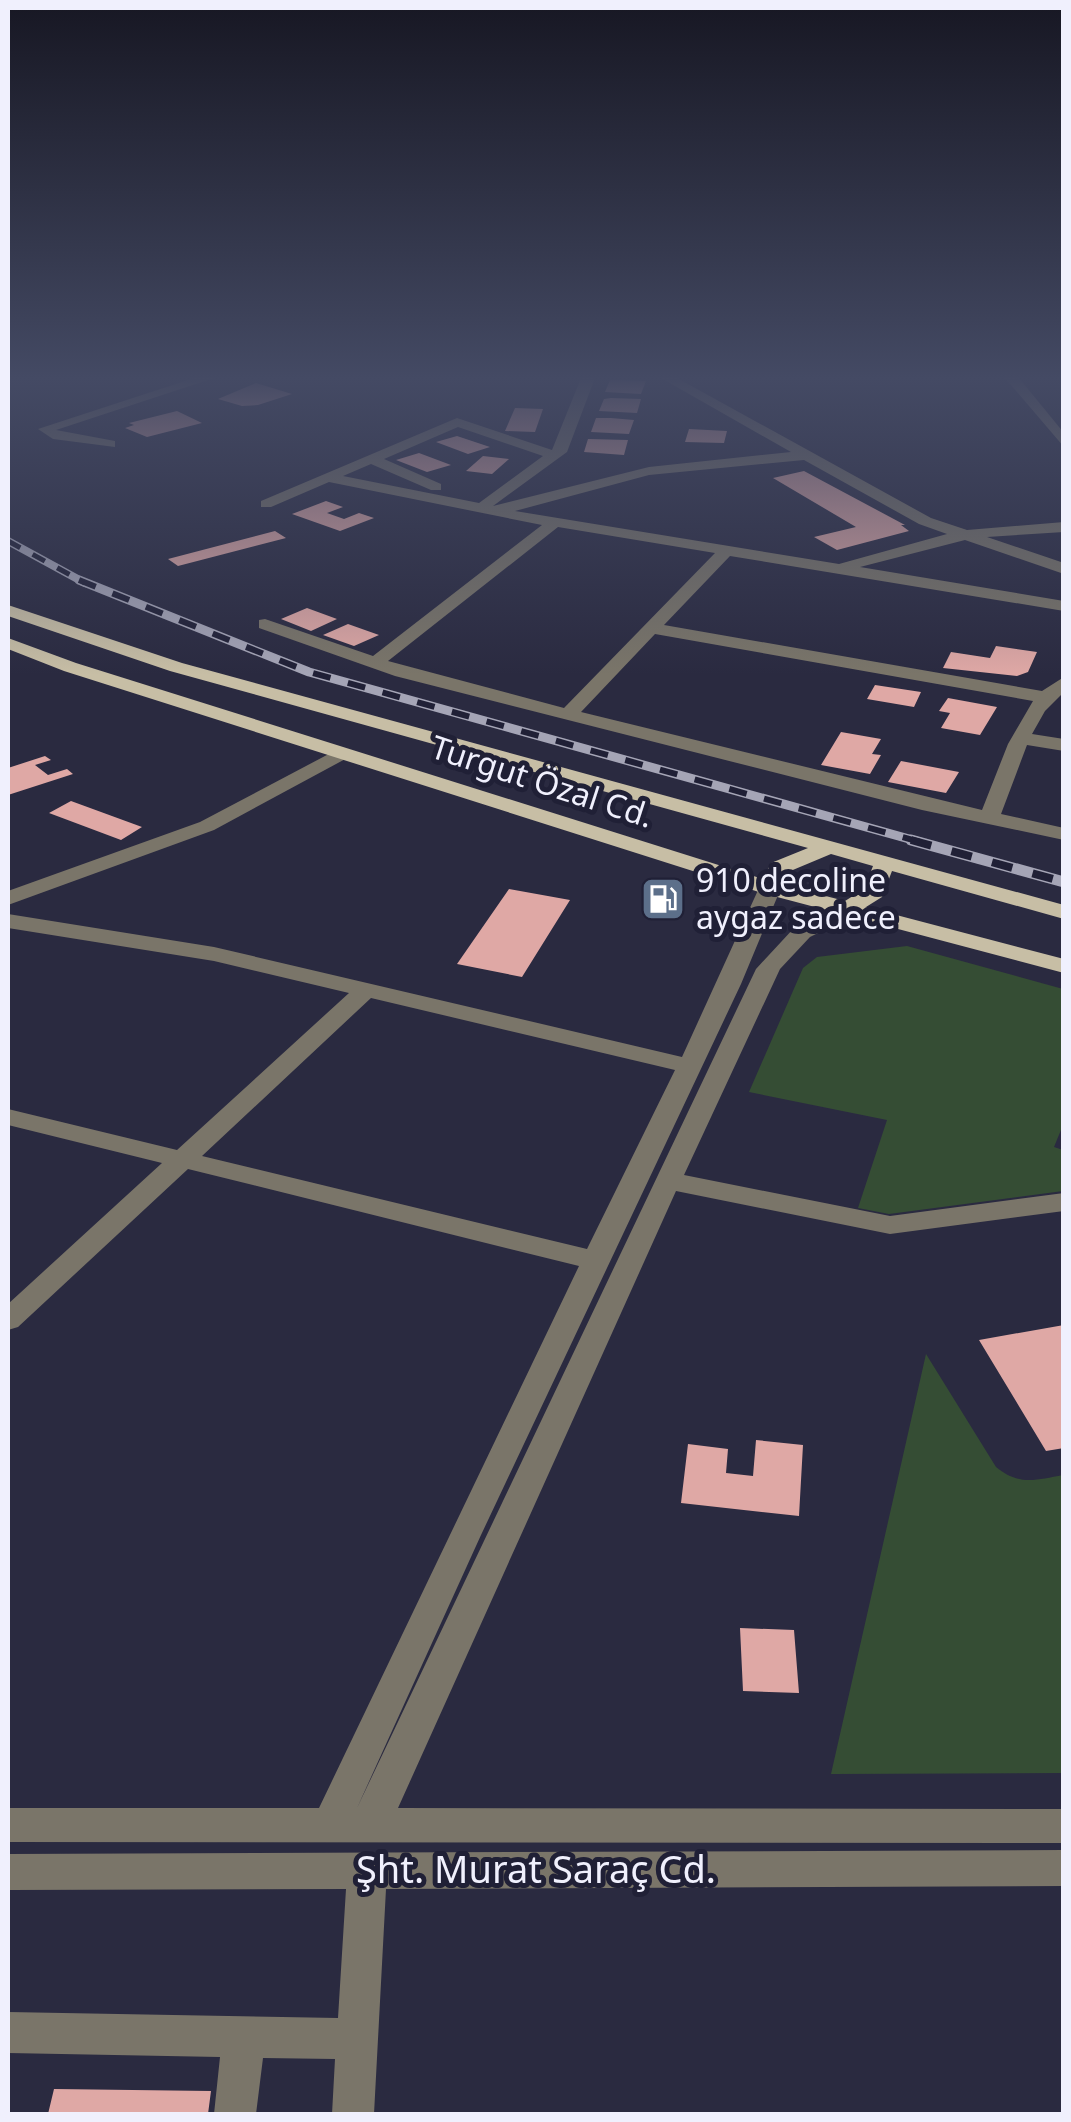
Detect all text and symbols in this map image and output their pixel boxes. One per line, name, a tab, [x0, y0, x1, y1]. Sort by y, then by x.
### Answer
street label: Turgut Özal Cd.	[426, 724, 659, 837]
place label: 910 decoline aygaz sadece	[696, 858, 896, 938]
fuel station icon: 910 decoline aygaz sadece	[640, 876, 686, 922]
street label: Şht. Murat Saraç Cd.	[356, 1842, 716, 1894]

